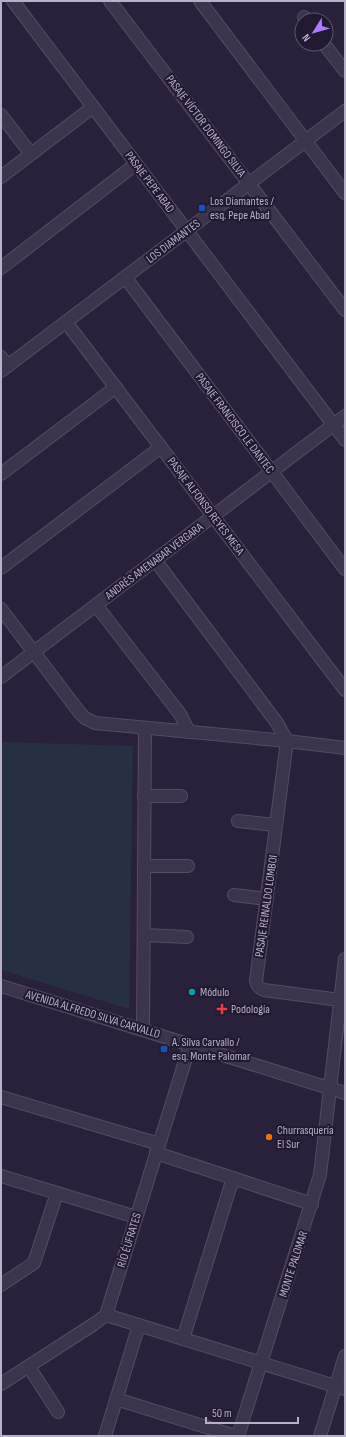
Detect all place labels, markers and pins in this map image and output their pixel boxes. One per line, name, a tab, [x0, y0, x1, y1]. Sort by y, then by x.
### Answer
place label: Los Diamantes / esq. Pepe Abad	[210, 194, 274, 223]
marker: Los Diamantes / esq. Pepe Abad	[197, 203, 207, 213]
place label: Módulo	[200, 985, 229, 1000]
marker: Módulo	[187, 987, 197, 997]
place label: Podología	[231, 1002, 270, 1017]
marker: Podología	[216, 1003, 228, 1015]
place label: A. Silva Carvallo / esq. Monte Palomar	[171, 1035, 251, 1064]
marker: A. Silva Carvallo / esq. Monte Palomar	[159, 1044, 169, 1054]
place label: Churrasquería El Sur	[277, 1123, 334, 1152]
marker: Churrasquería El Sur	[264, 1132, 274, 1142]

